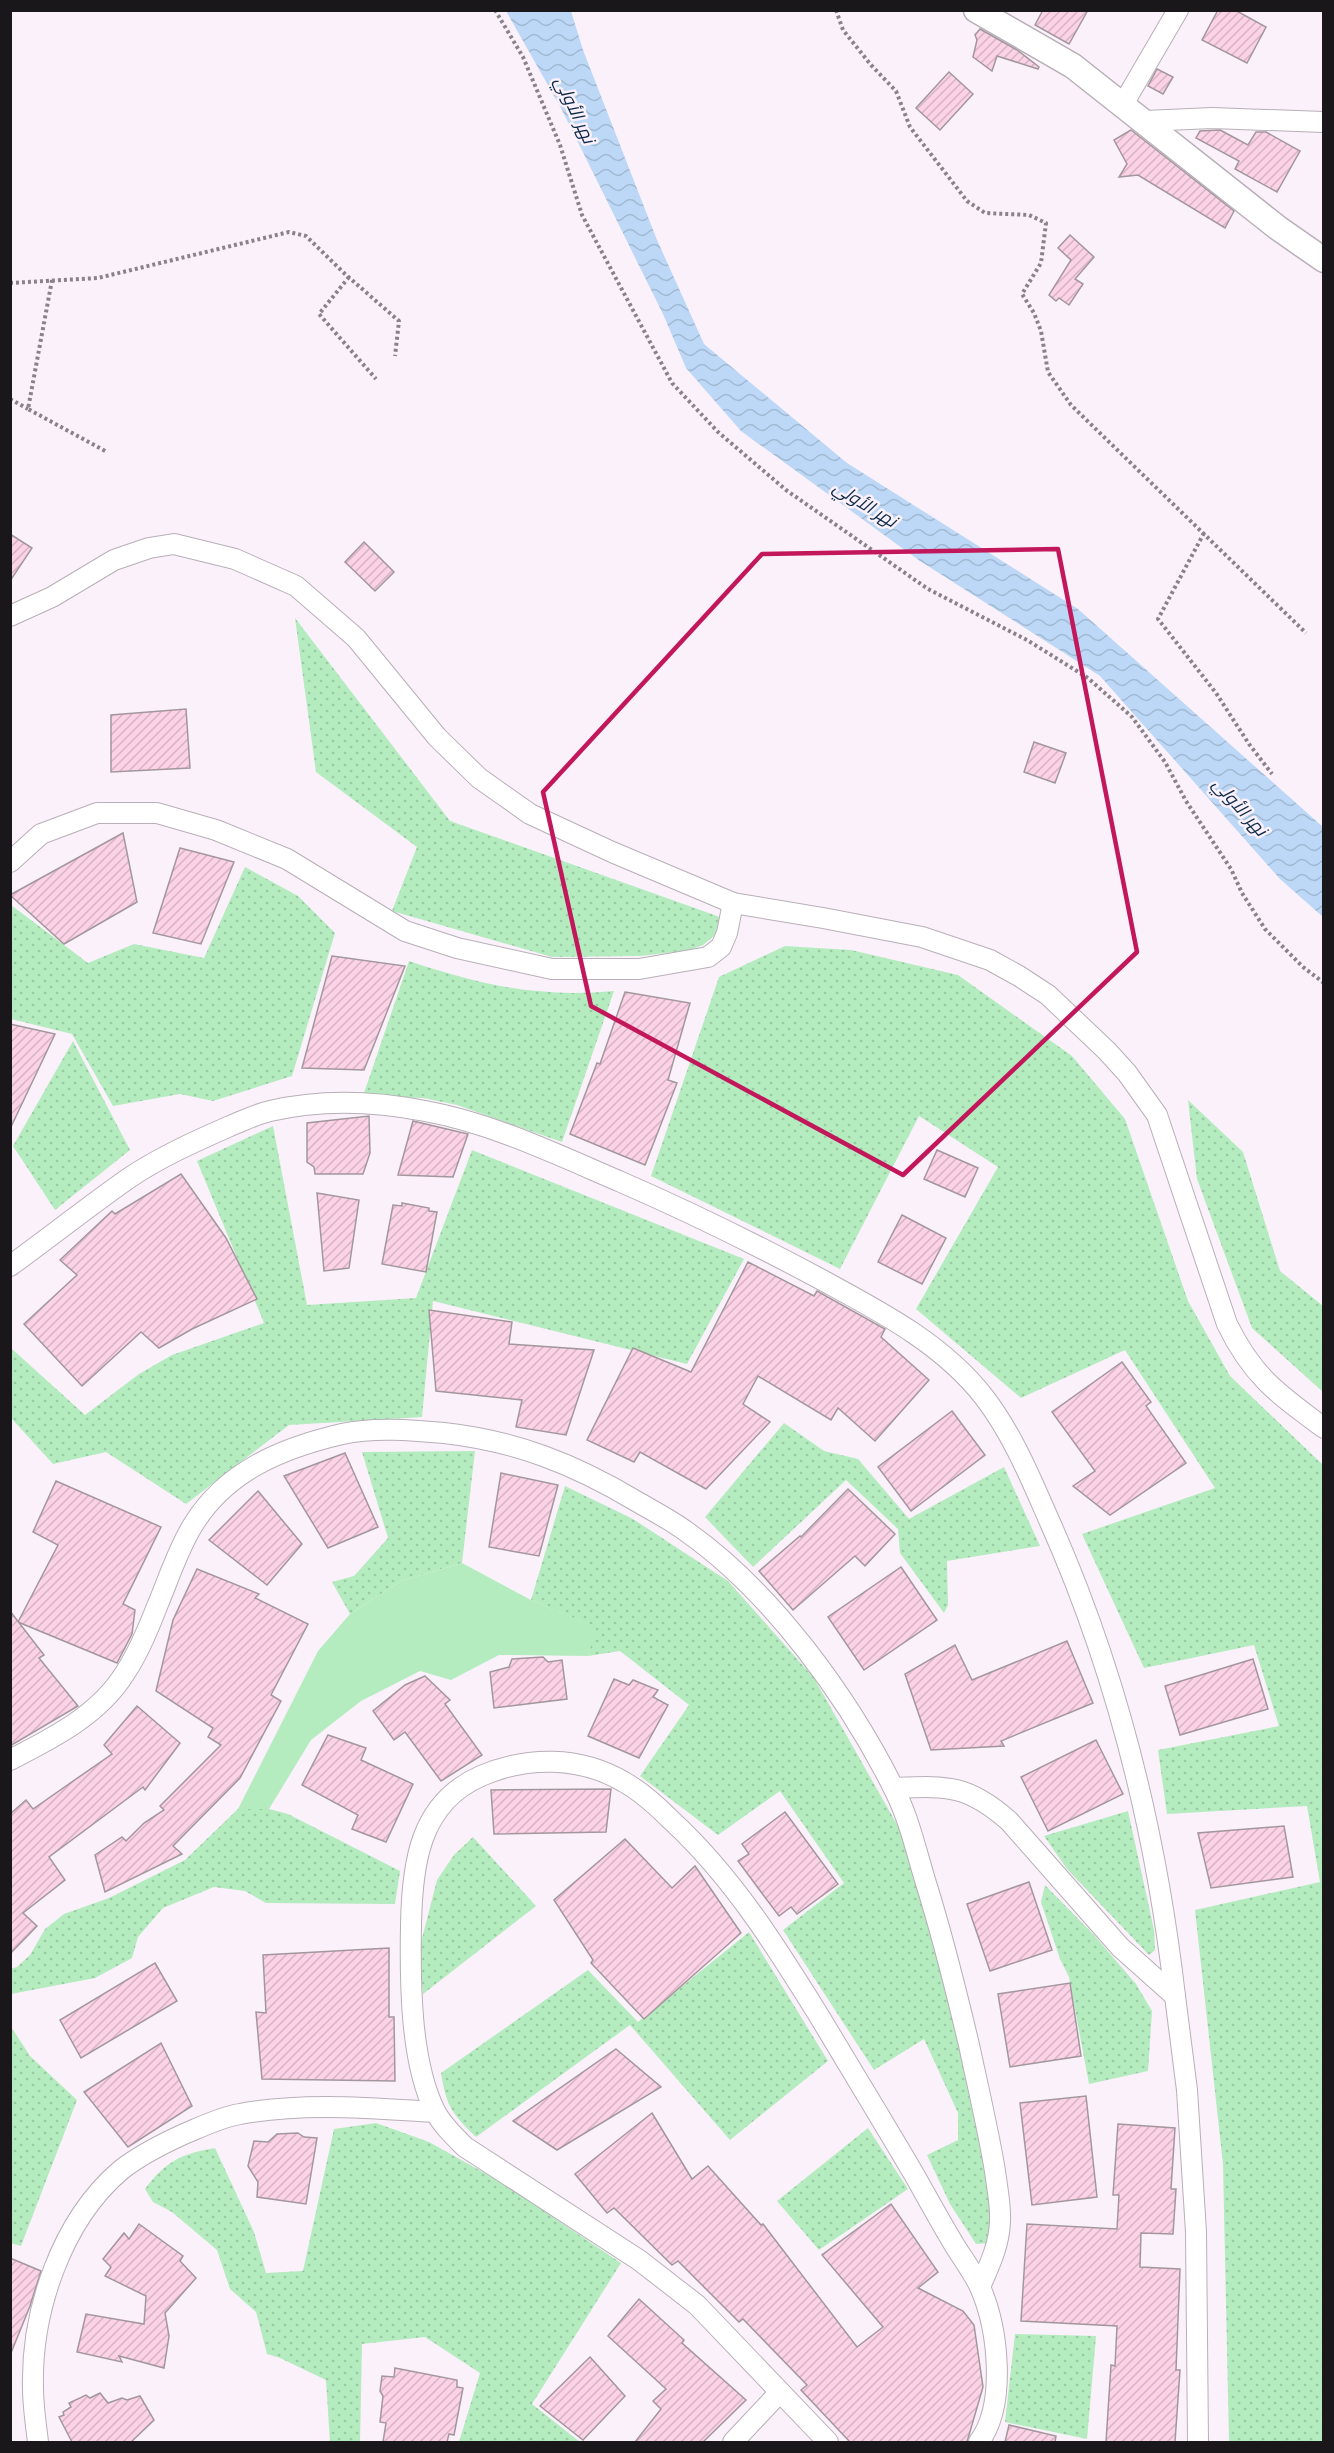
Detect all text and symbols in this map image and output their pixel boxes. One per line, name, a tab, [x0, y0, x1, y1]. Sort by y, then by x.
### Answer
water label: نهر الأولي	[547, 72, 603, 150]
water label: نهر الأولي	[827, 474, 904, 536]
water label: نهر الأولي	[1206, 772, 1275, 844]

